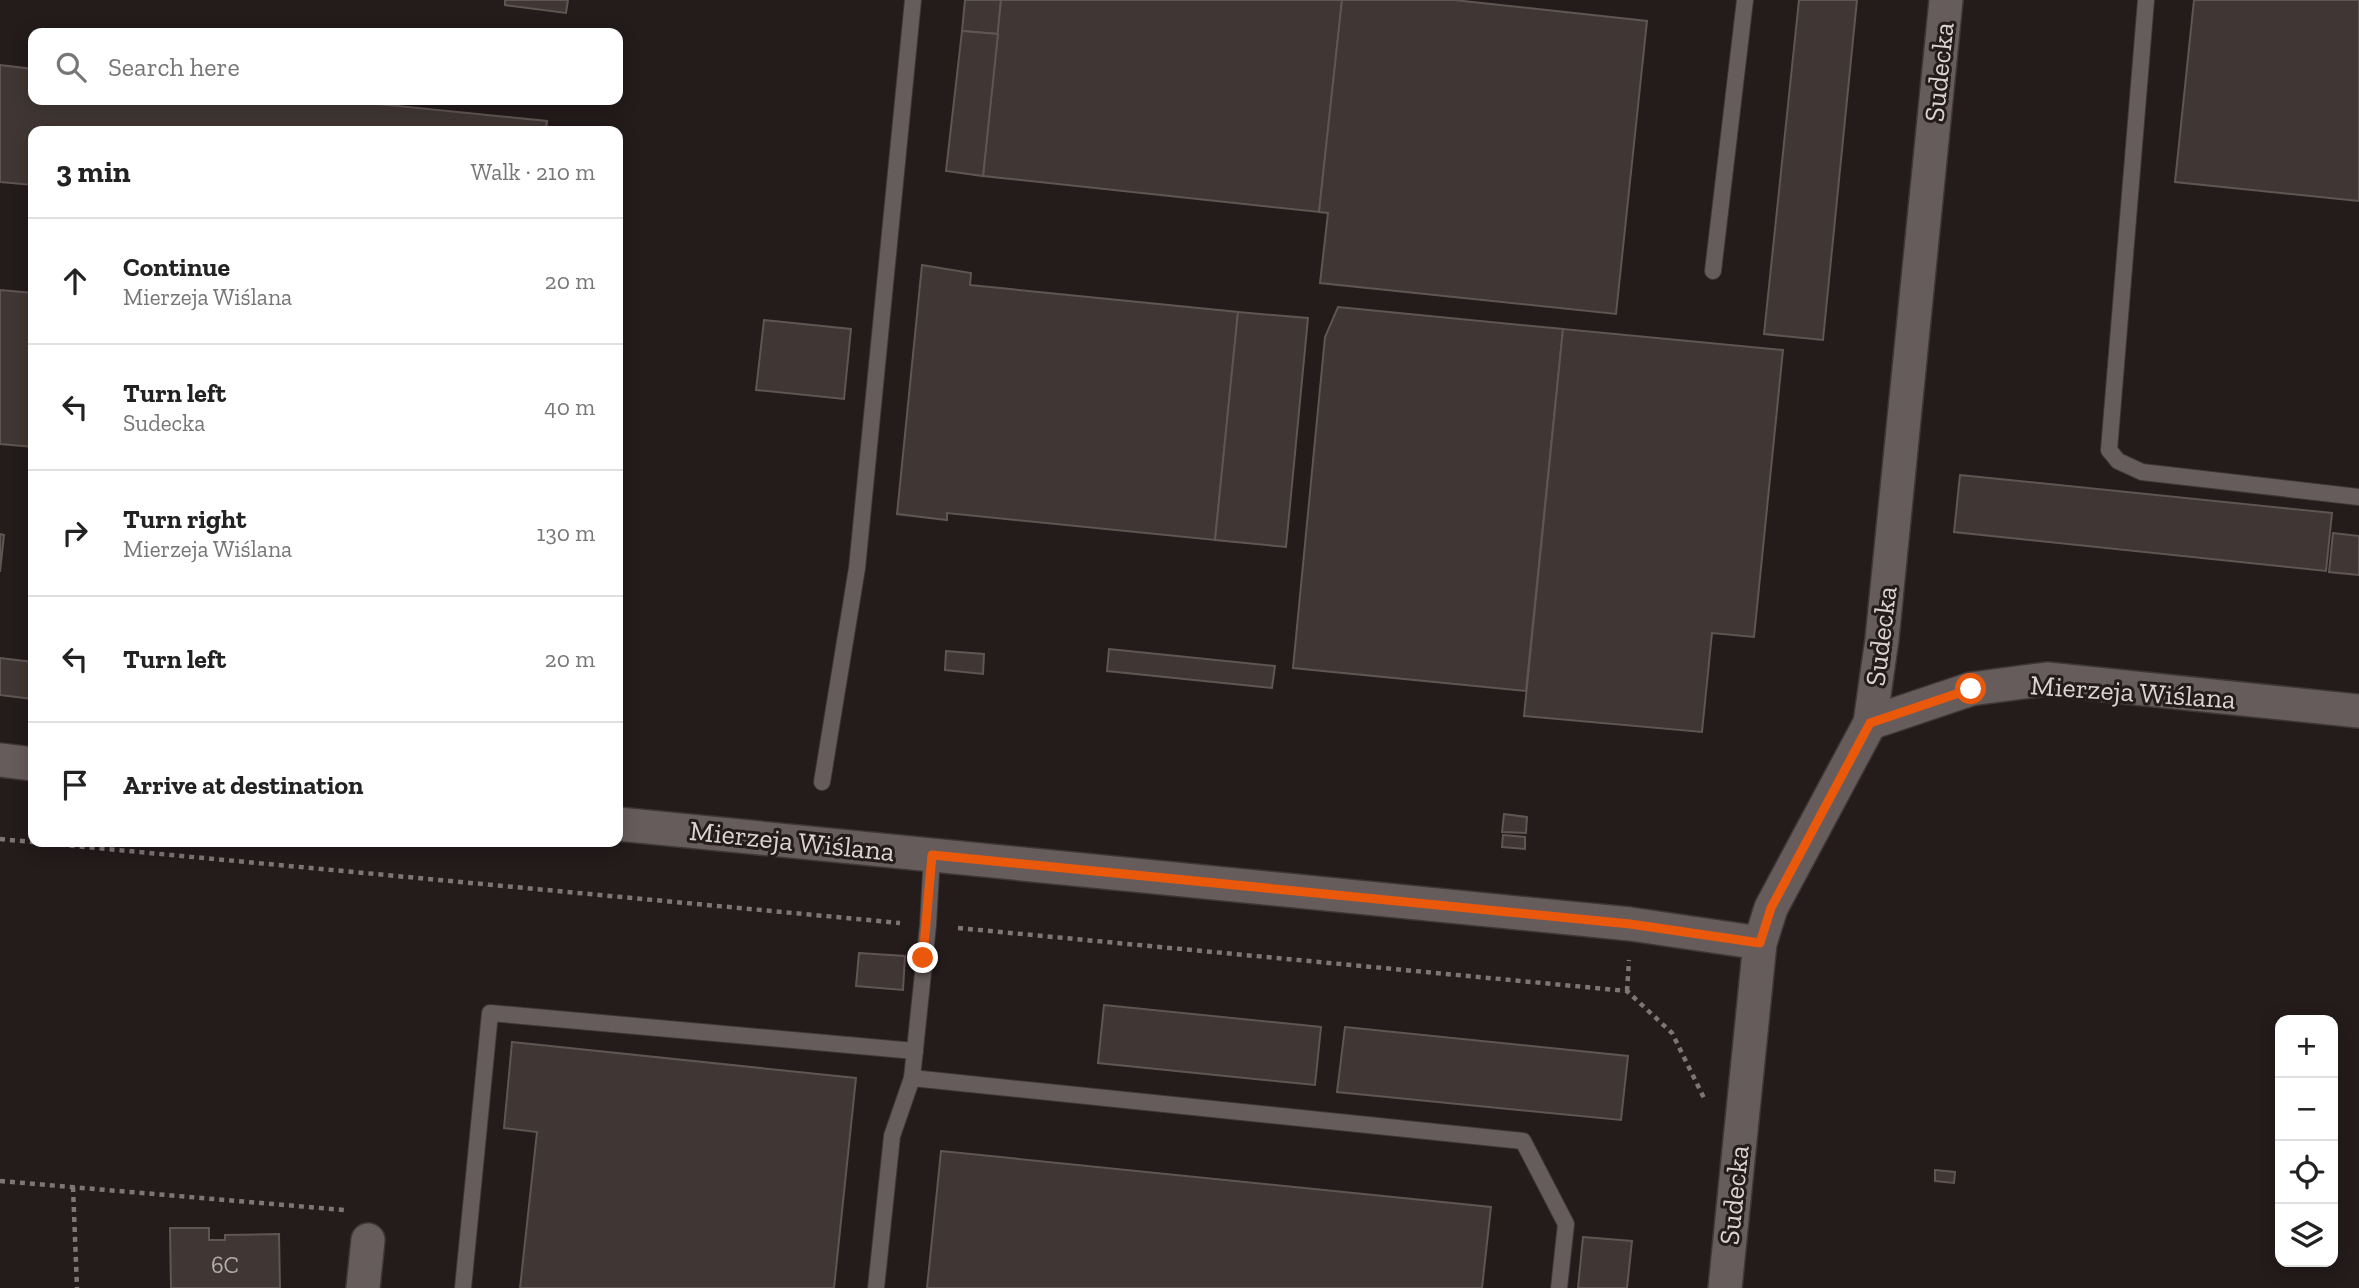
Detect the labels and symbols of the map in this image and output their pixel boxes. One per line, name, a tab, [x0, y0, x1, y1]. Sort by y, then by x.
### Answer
street label: Sudecka	[1917, 20, 1961, 124]
street label: Sudecka	[1859, 584, 1904, 688]
street label: Mierzeja Wiślana	[2029, 668, 2237, 716]
route start	[1955, 673, 1986, 704]
street label: Mierzeja Wiślana	[688, 814, 897, 868]
route end	[907, 942, 938, 973]
street label: Sudecka	[1712, 1143, 1756, 1247]
house number: 6C	[211, 1250, 239, 1279]

